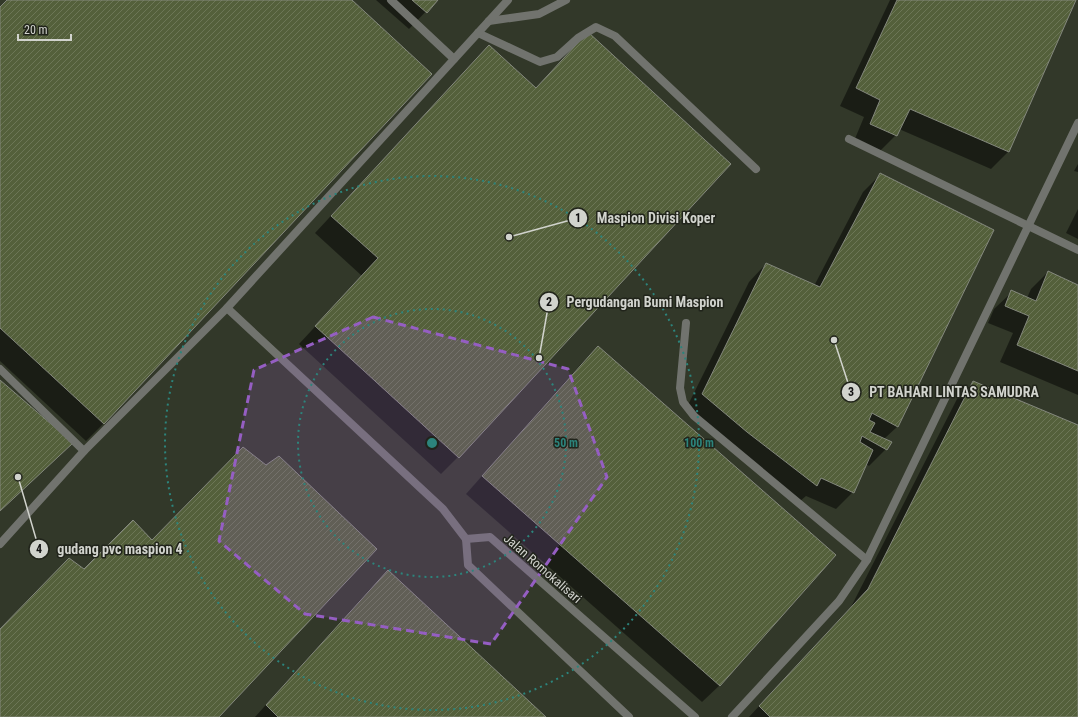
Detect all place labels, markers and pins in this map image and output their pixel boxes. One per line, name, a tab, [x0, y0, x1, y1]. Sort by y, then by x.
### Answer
callout: Maspion Divisi Koper	[568, 205, 723, 231]
callout: Pergudangan Bumi Maspion	[539, 289, 732, 315]
callout: PT BAHARI LINTAS SAMUDRA	[841, 379, 1047, 405]
centre of rings	[425, 436, 439, 450]
callout: gudang pvc maspion 4	[29, 536, 190, 562]

